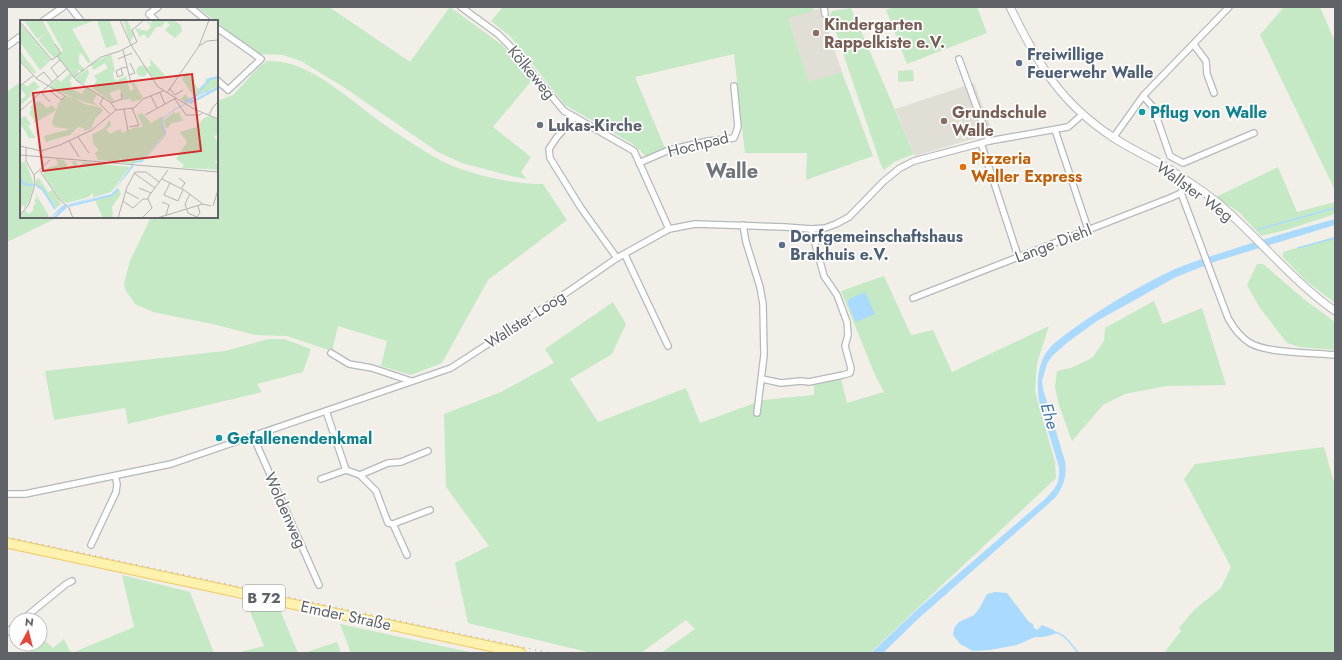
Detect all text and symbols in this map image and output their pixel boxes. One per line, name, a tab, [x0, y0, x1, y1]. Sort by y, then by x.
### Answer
place label: Kindergarten Rappelkiste e.V.	[824, 13, 945, 54]
inset map	[20, 20, 218, 218]
marker: Kindergarten Rappelkiste e.V.	[811, 28, 821, 38]
street label: Kölkeweg	[502, 40, 561, 104]
place label: Freiwillige Feuerwehr Walle	[1027, 43, 1153, 84]
marker: Freiwillige Feuerwehr Walle	[1014, 58, 1024, 68]
place label: Grundschule Walle	[952, 101, 1047, 142]
place label: Pflug von Walle	[1150, 101, 1267, 124]
marker: Pflug von Walle	[1137, 107, 1147, 117]
place label: Lukas-Kirche	[548, 114, 642, 137]
marker: Grundschule Walle	[939, 116, 949, 126]
marker: Lukas-Kirche	[535, 120, 545, 130]
street label: Hochpad	[665, 126, 731, 163]
place label: Pizzeria Waller Express	[971, 147, 1082, 188]
street label: Wallster Weg	[1152, 156, 1238, 227]
district label: Walle	[706, 157, 758, 186]
marker: Pizzeria Waller Express	[958, 162, 968, 172]
street label: Lange Diehl	[1011, 218, 1095, 269]
place label: Dorfgemeinschaftshaus Brakhuis e.V.	[790, 225, 963, 266]
marker: Dorfgemeinschaftshaus Brakhuis e.V.	[777, 240, 787, 250]
street label: Wallster Loog	[480, 285, 570, 354]
water label: Ehe	[1035, 400, 1065, 432]
place label: Gefallenendenkmal	[227, 427, 372, 450]
marker: Gefallenendenkmal	[214, 433, 224, 443]
street label: Woldenweg	[259, 469, 312, 552]
road number: B 72	[243, 585, 285, 611]
street label: Emder Straße	[299, 595, 393, 636]
north arrow	[8, 612, 48, 652]
text: N	[24, 614, 35, 631]

